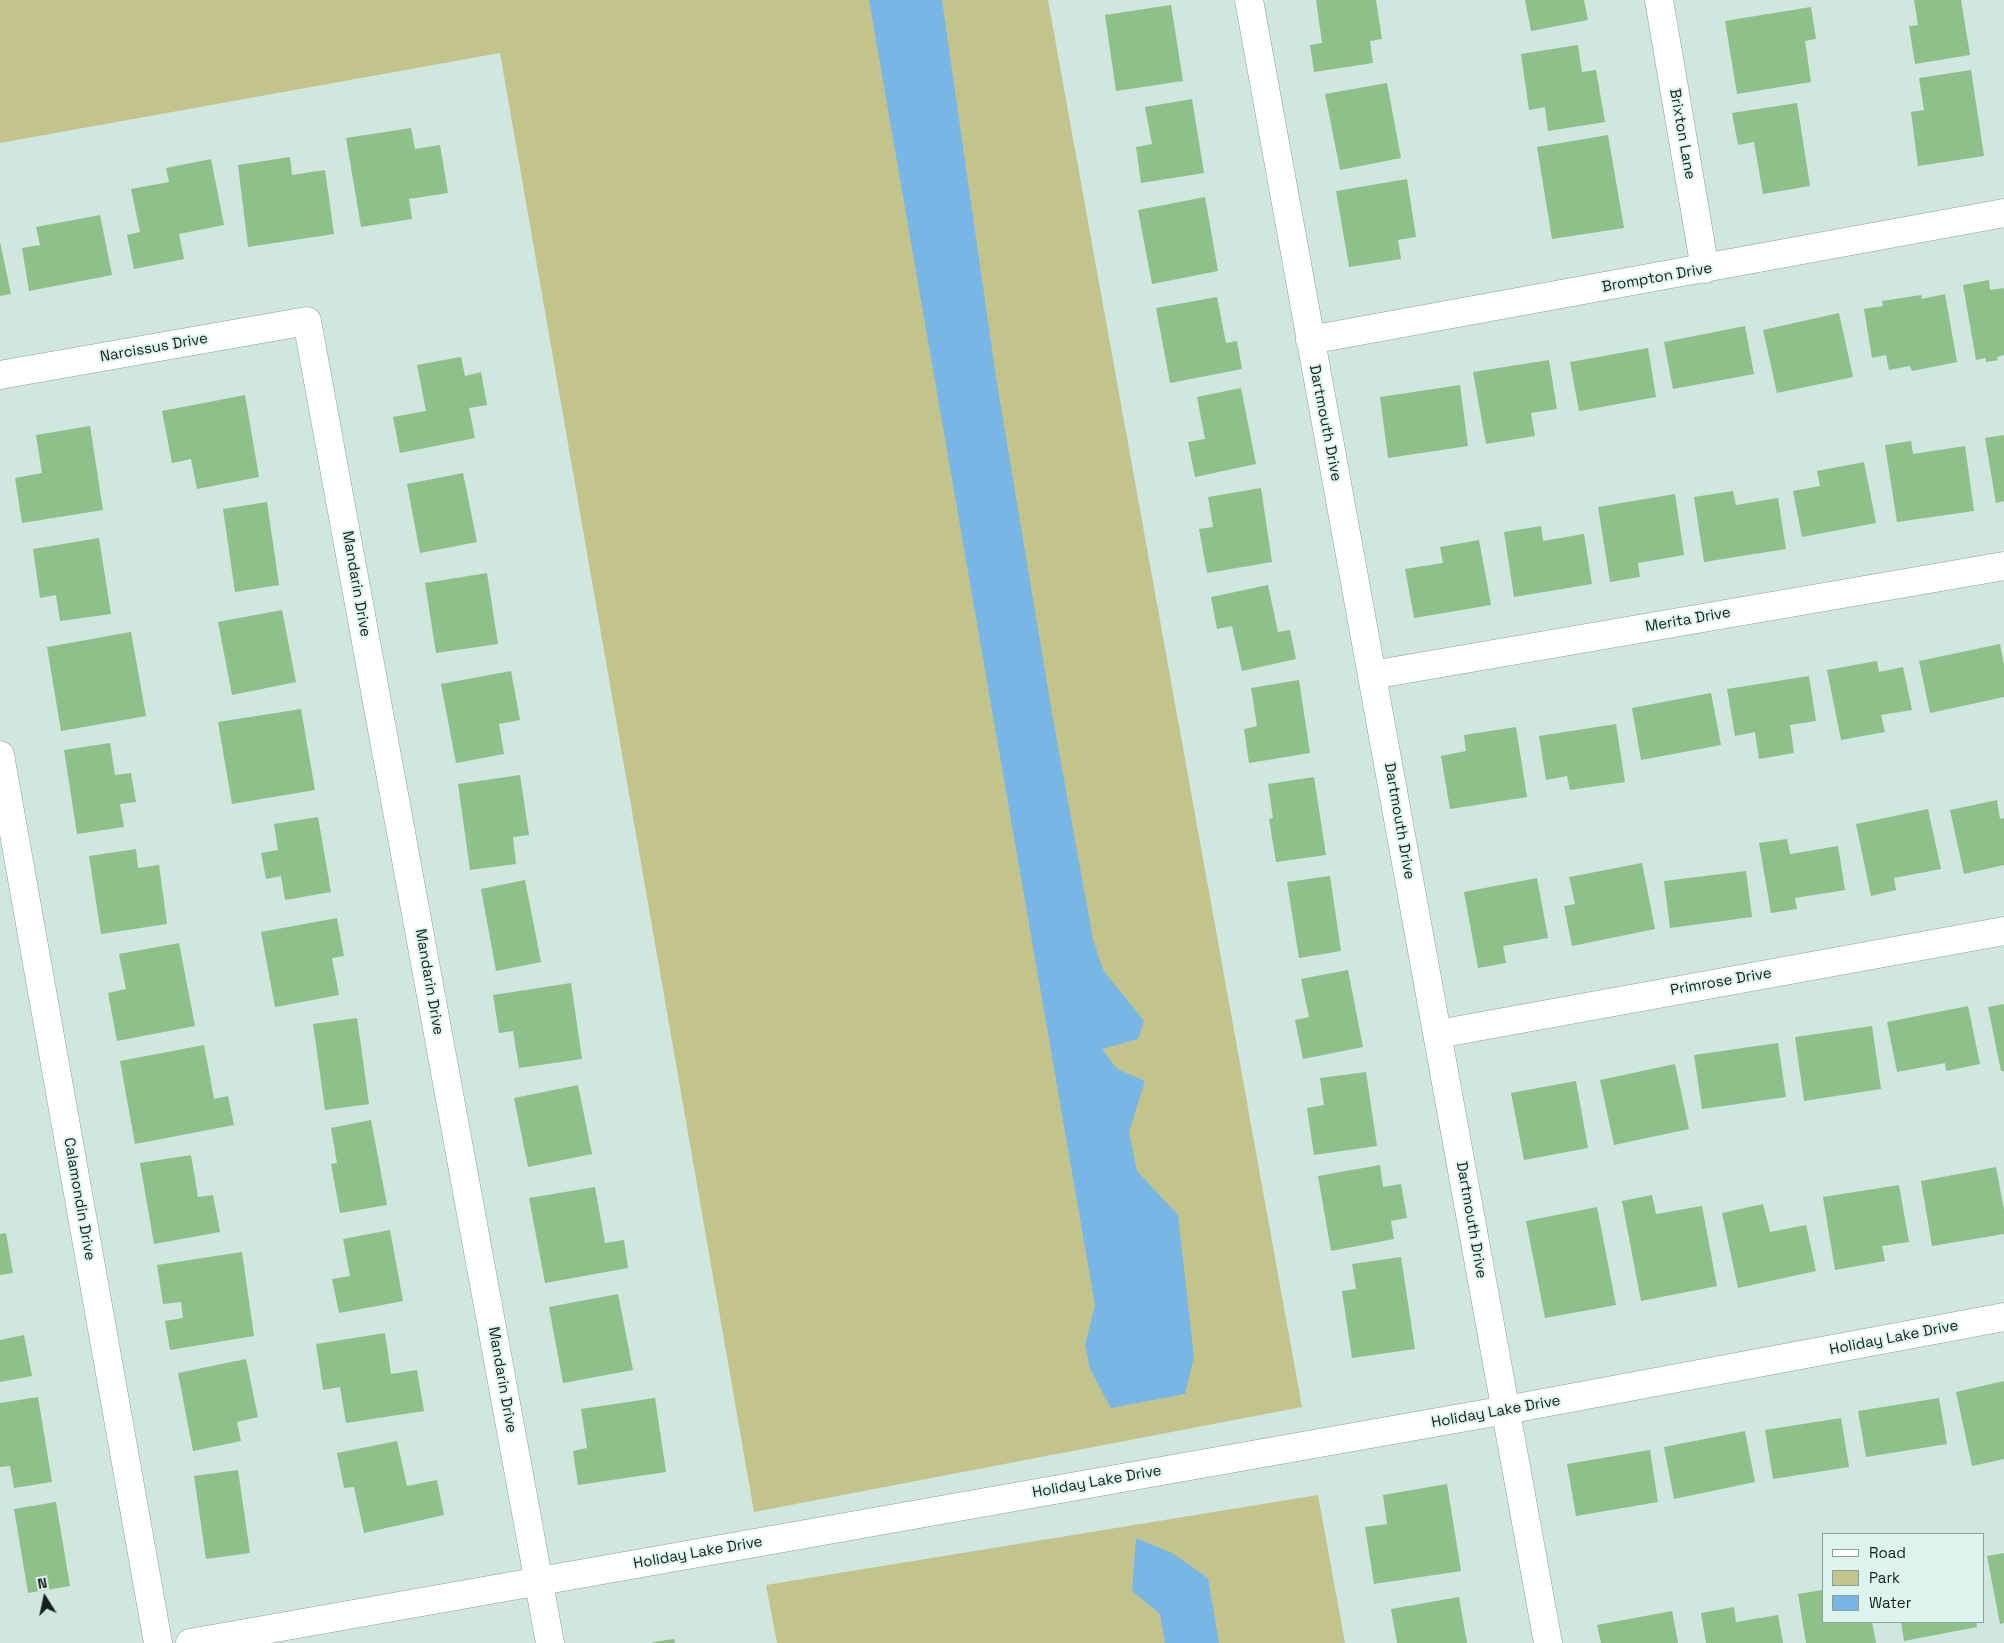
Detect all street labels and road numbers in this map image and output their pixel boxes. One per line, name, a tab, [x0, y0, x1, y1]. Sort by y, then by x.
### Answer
street label: Brixton Lane	[1665, 87, 1699, 181]
street label: Brompton Drive	[1600, 259, 1714, 297]
street label: Narcissus Drive	[99, 330, 209, 366]
street label: Dartmouth Drive	[1305, 363, 1345, 483]
street label: Mandarin Drive	[338, 530, 374, 638]
street label: Merita Drive	[1644, 604, 1732, 636]
street label: Dartmouth Drive	[1380, 761, 1418, 881]
street label: Mandarin Drive	[411, 928, 447, 1036]
street label: Primrose Drive	[1669, 964, 1773, 1000]
street label: Calamondin Drive	[59, 1136, 99, 1262]
street label: Dartmouth Drive	[1452, 1160, 1490, 1280]
street label: Holiday Lake Drive	[1828, 1317, 1960, 1359]
street label: Mandarin Drive	[484, 1326, 520, 1434]
street label: Holiday Lake Drive	[1430, 1392, 1562, 1432]
street label: Holiday Lake Drive	[1031, 1462, 1163, 1502]
street label: Holiday Lake Drive	[632, 1533, 764, 1573]

